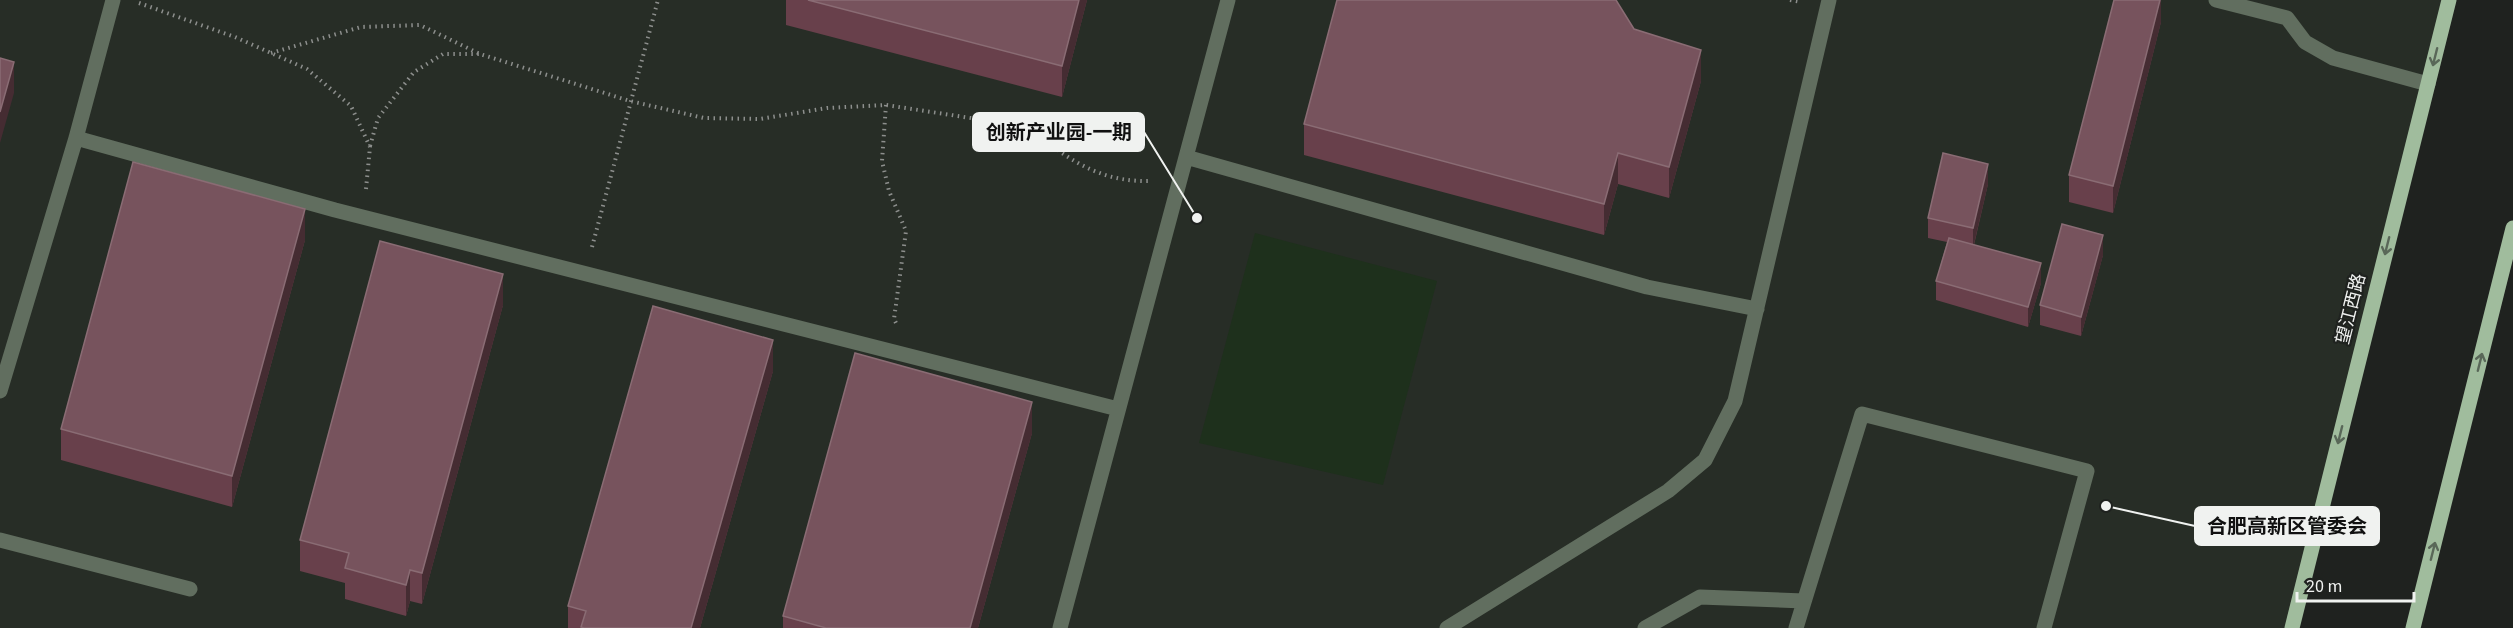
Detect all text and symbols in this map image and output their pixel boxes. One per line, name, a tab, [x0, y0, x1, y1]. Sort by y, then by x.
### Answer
one-way arrow	[2428, 47, 2440, 66]
callout: 创新产业园-一期	[973, 113, 1144, 151]
text: 创新产业园-一期	[986, 119, 1132, 147]
one-way arrow	[2381, 236, 2393, 255]
street label: 望江西路	[2330, 271, 2372, 347]
one-way arrow	[2474, 352, 2486, 371]
one-way arrow	[2334, 425, 2346, 444]
callout: 合肥高新区管委会	[2195, 507, 2379, 545]
text: 合肥高新区管委会	[2207, 513, 2367, 541]
one-way arrow	[2427, 542, 2439, 561]
scale bar	[2297, 565, 2414, 603]
text: 20 m	[2306, 574, 2342, 599]

